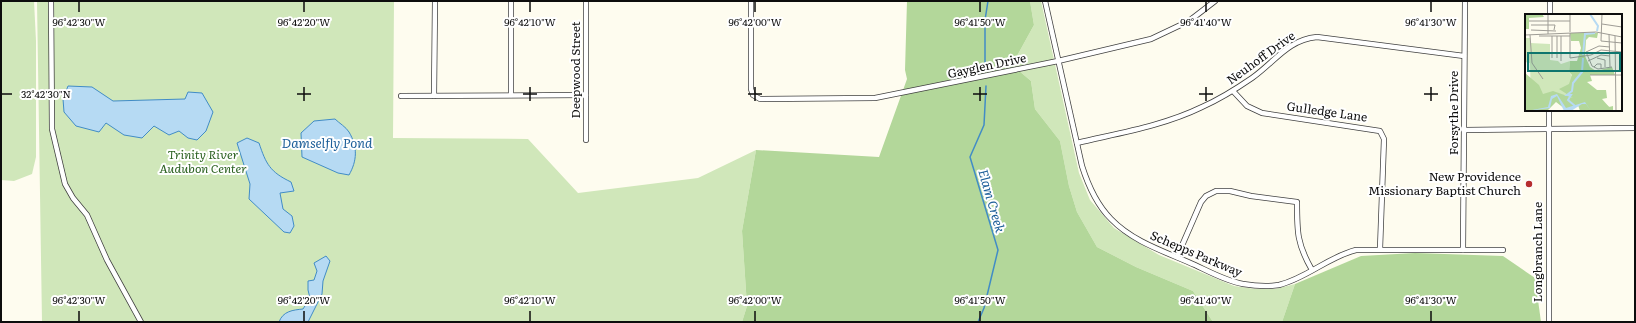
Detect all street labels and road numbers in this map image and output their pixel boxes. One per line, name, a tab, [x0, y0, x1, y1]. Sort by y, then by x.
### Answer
street label: Deepwood Street	[566, 21, 584, 119]
street label: Neuhoff Drive	[1223, 26, 1298, 88]
street label: Gayglen Drive	[946, 48, 1028, 82]
street label: Forsythe Drive	[1444, 71, 1462, 155]
street label: Gulledge Lane	[1286, 96, 1369, 126]
street label: Longbranch Lane	[1528, 202, 1546, 302]
street label: Schepps Parkway	[1148, 226, 1245, 281]

